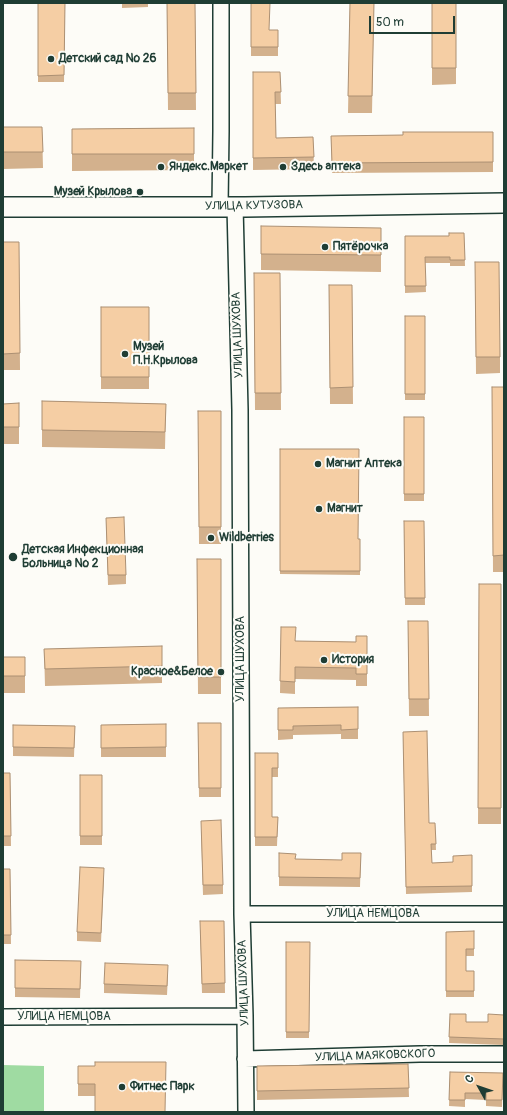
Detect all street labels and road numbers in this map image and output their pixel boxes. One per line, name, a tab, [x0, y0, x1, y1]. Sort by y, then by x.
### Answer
street label: УЛИЦА КУТУЗОВА	[205, 198, 303, 214]
street label: УЛИЦА ШУХОВА	[229, 292, 247, 378]
street label: УЛИЦА ШУХОВА	[234, 616, 248, 702]
street label: УЛИЦА НЕМЦОВА	[326, 907, 420, 921]
street label: УЛИЦА ШУХОВА	[235, 940, 253, 1026]
street label: УЛИЦА НЕМЦОВА	[17, 1010, 111, 1024]
street label: УЛИЦА МАЯКОВСКОГО	[315, 1047, 435, 1065]

